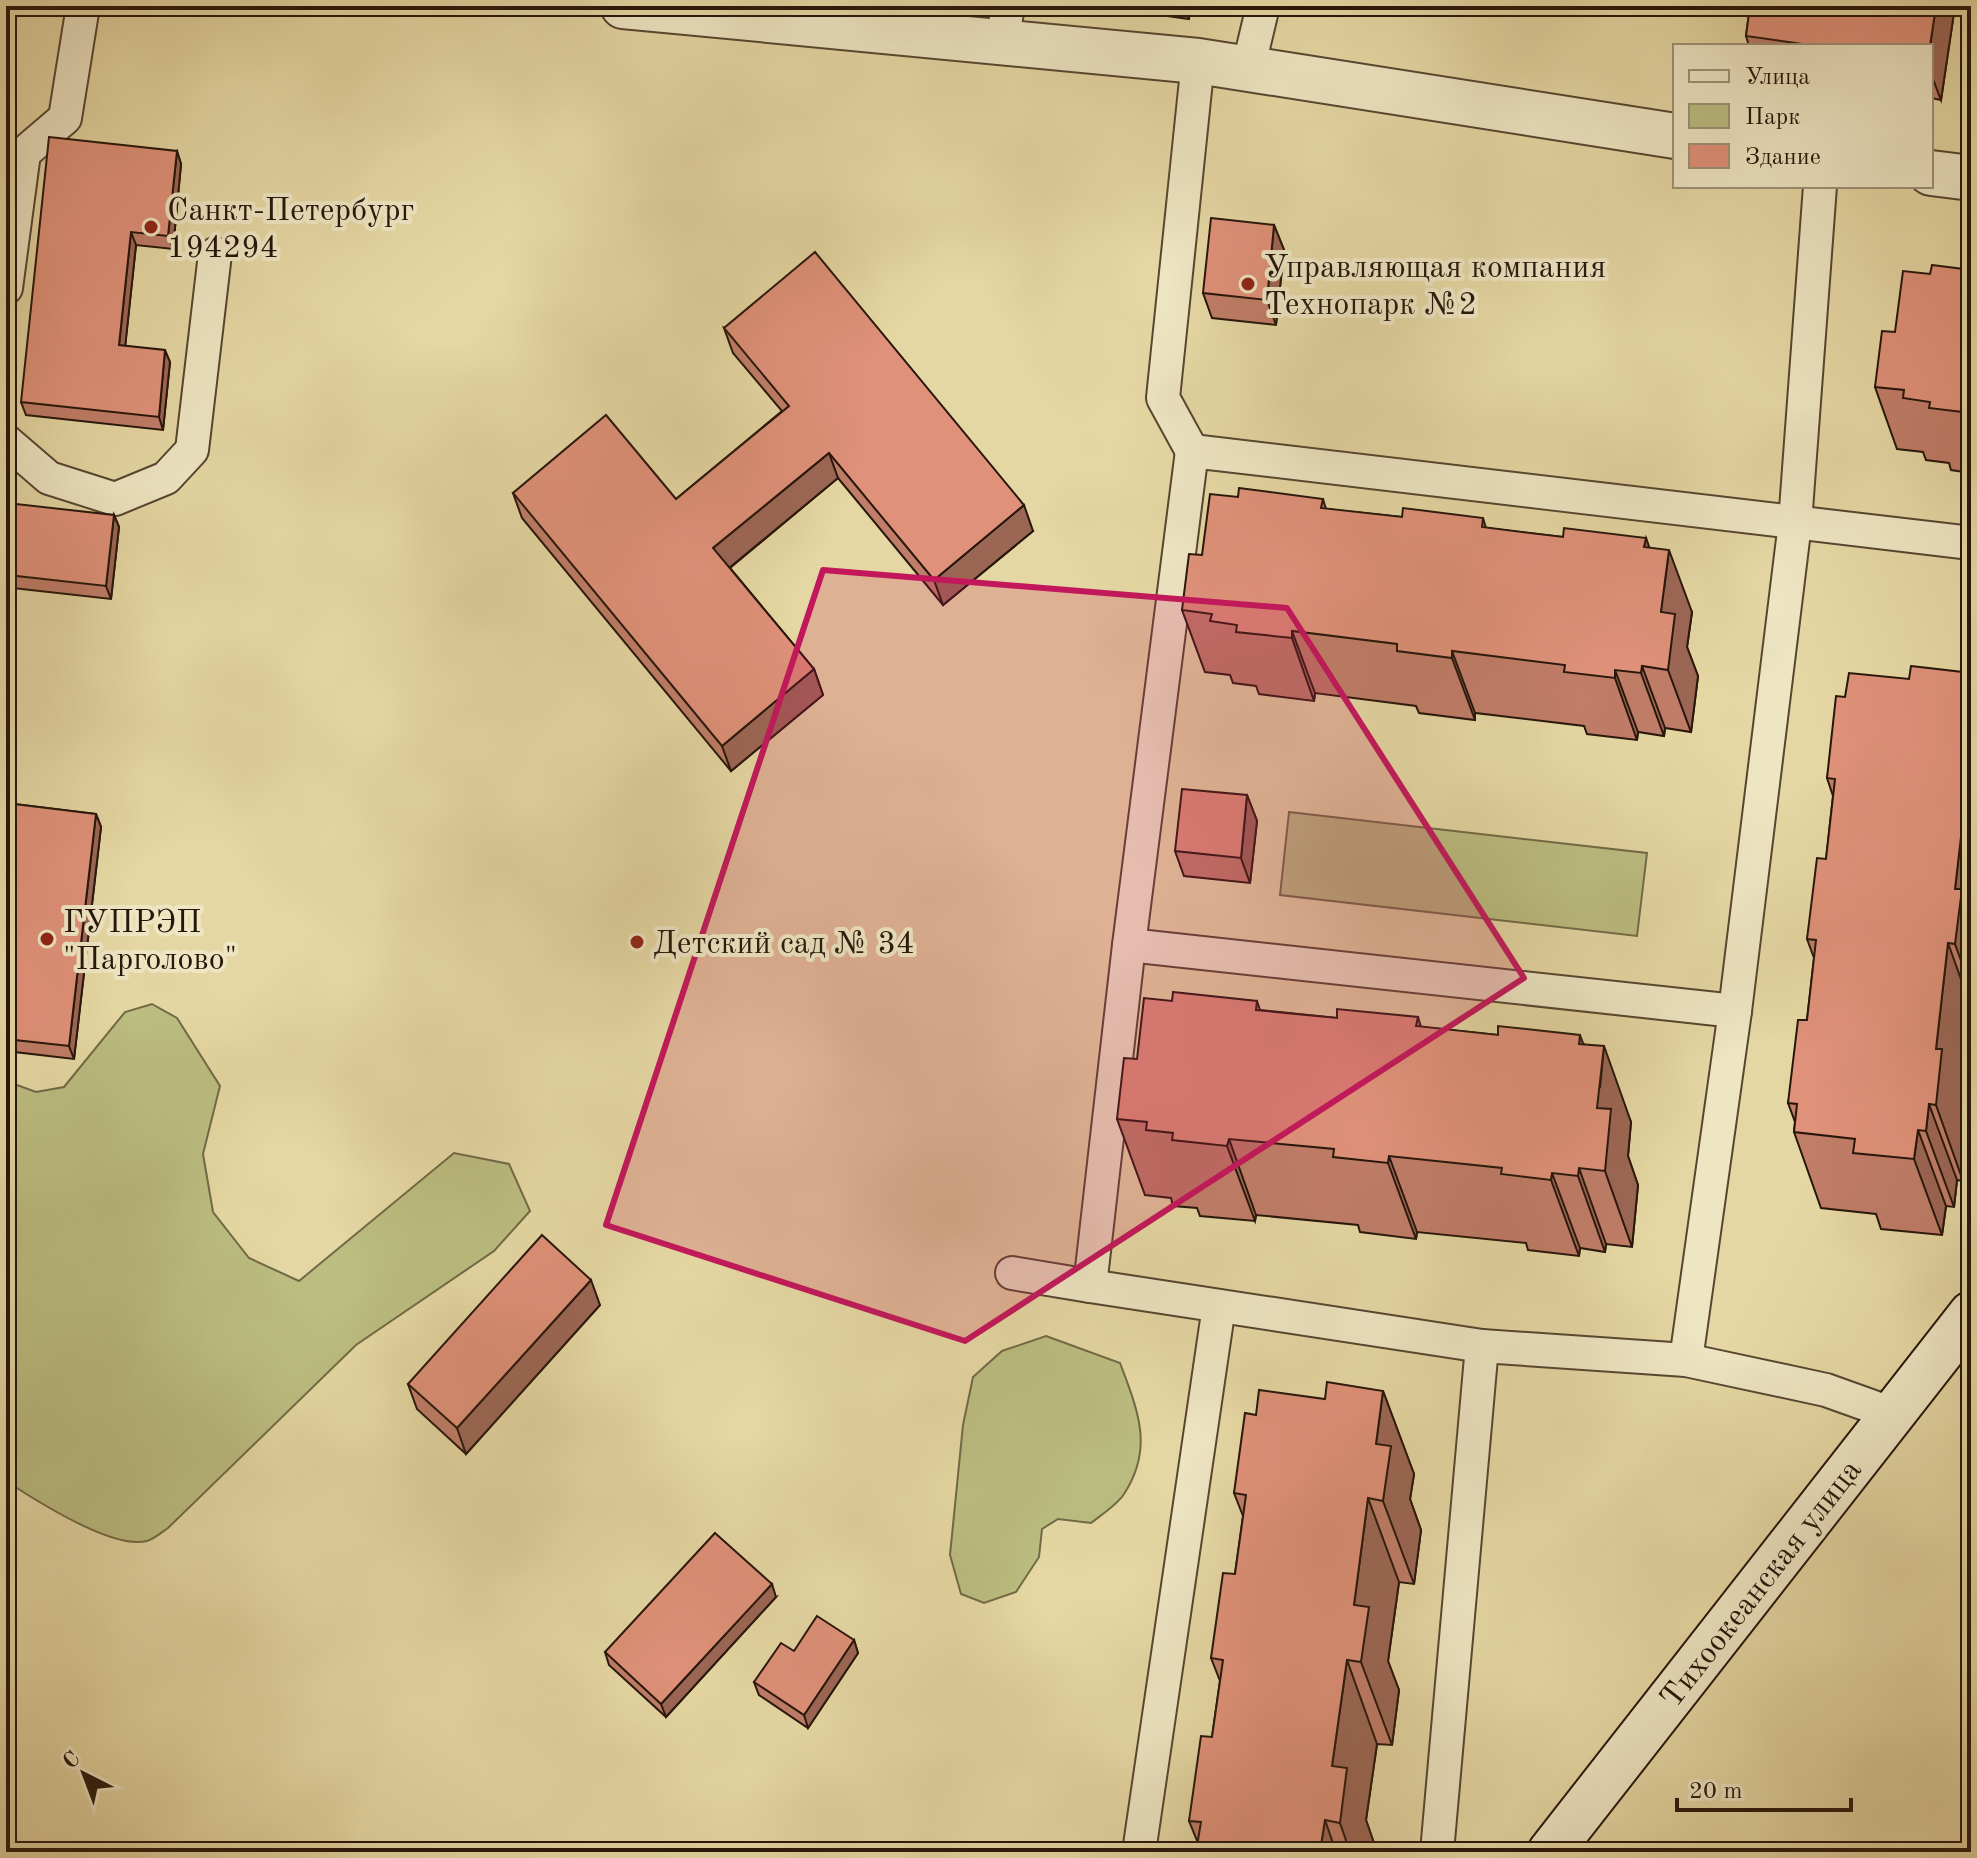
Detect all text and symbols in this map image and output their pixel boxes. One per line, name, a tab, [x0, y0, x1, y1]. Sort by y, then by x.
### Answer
legend	[1673, 44, 1933, 188]
text: Улица	[1745, 66, 1810, 90]
text: Парк	[1745, 106, 1800, 130]
text: Здание	[1745, 146, 1821, 170]
place label: Санкт-Петербург 194294	[167, 196, 415, 265]
marker: Санкт-Петербург 194294	[142, 218, 160, 236]
place label: Управляющая компания Технопарк №2	[1264, 253, 1606, 322]
marker: Управляющая компания Технопарк №2	[1239, 275, 1257, 293]
place label: ГУПРЭП "Парголово"	[63, 908, 237, 977]
place label: Детский сад № 34	[653, 929, 915, 961]
marker: ГУПРЭП "Парголово"	[38, 930, 56, 948]
marker: Детский сад № 34	[628, 933, 646, 951]
street label: Тихоокеанская улица	[1656, 1455, 1869, 1715]
north arrow	[44, 1734, 124, 1814]
text: С	[59, 1748, 85, 1774]
scale bar	[1677, 1762, 1851, 1812]
text: 20 m	[1689, 1780, 1743, 1804]

